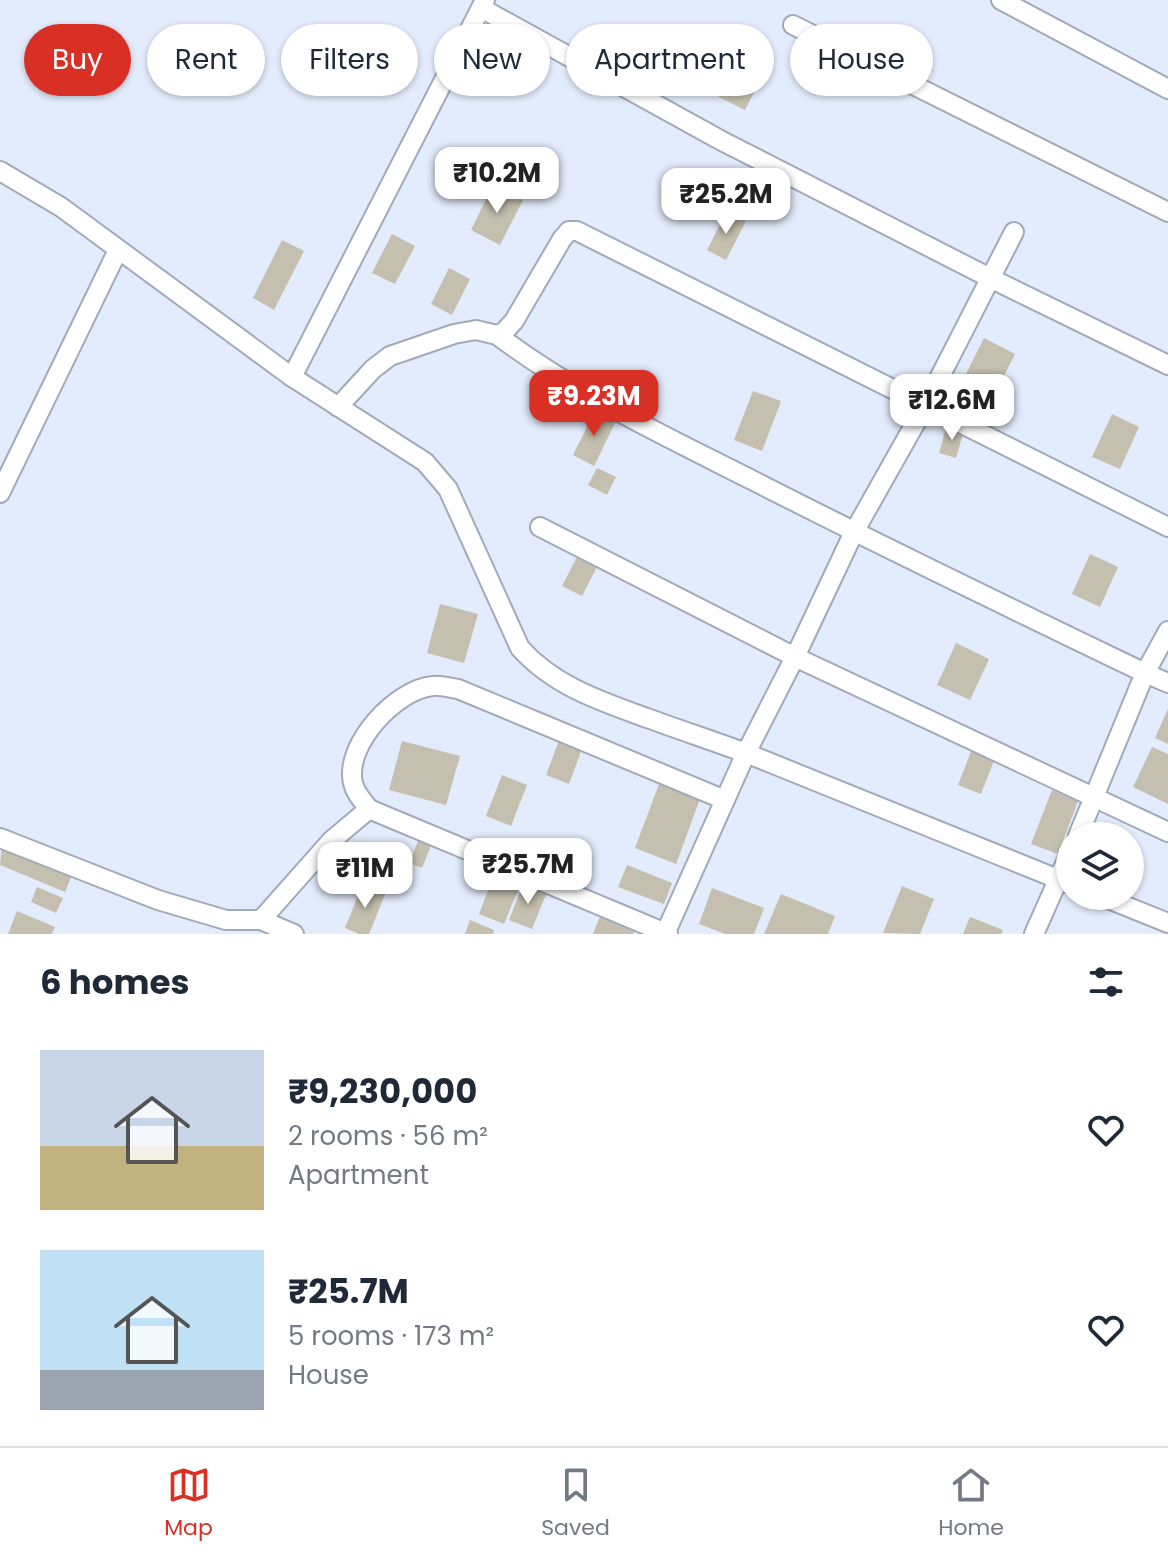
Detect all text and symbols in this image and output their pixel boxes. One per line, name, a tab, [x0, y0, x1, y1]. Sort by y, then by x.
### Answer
chip: Buy	[24, 24, 131, 96]
chip: Rent	[147, 24, 265, 96]
chip: Filters	[281, 24, 418, 96]
chip: New	[434, 24, 550, 96]
chip: Apartment	[566, 24, 774, 96]
chip: House	[790, 24, 933, 96]
pin: ₹10.2M	[432, 147, 562, 215]
text: ₹10.2M	[453, 155, 541, 191]
pin: ₹25.2M	[661, 168, 791, 236]
text: ₹25.2M	[679, 176, 773, 212]
pin: ₹9.23M	[529, 370, 659, 438]
pin: ₹12.6M	[887, 374, 1017, 442]
text: ₹9.23M	[547, 378, 641, 414]
text: ₹12.6M	[908, 382, 996, 418]
map controls	[1056, 822, 1144, 910]
button: layers	[1056, 822, 1144, 910]
pin: ₹25.7M	[463, 838, 593, 906]
pin: ₹11M	[318, 842, 412, 910]
text: ₹25.7M	[482, 846, 574, 882]
text: ₹11M	[336, 850, 394, 886]
text: 6 homes	[40, 958, 189, 1006]
icon: filters	[1084, 960, 1128, 1004]
text: ₹9,230,000	[288, 1067, 477, 1115]
icon: home	[104, 1082, 200, 1178]
icon: heart	[1084, 1108, 1128, 1152]
text: 2 rooms · 56 m²	[288, 1118, 488, 1154]
text: Apartment	[288, 1157, 429, 1193]
text: ₹25.7M	[288, 1267, 409, 1315]
icon: home	[104, 1282, 200, 1378]
icon: heart	[1084, 1308, 1128, 1352]
text: 5 rooms · 173 m²	[288, 1318, 494, 1354]
text: House	[288, 1357, 369, 1393]
tab: Map	[164, 1463, 213, 1544]
tab: Saved	[541, 1463, 610, 1544]
tab: Home	[938, 1463, 1004, 1544]

